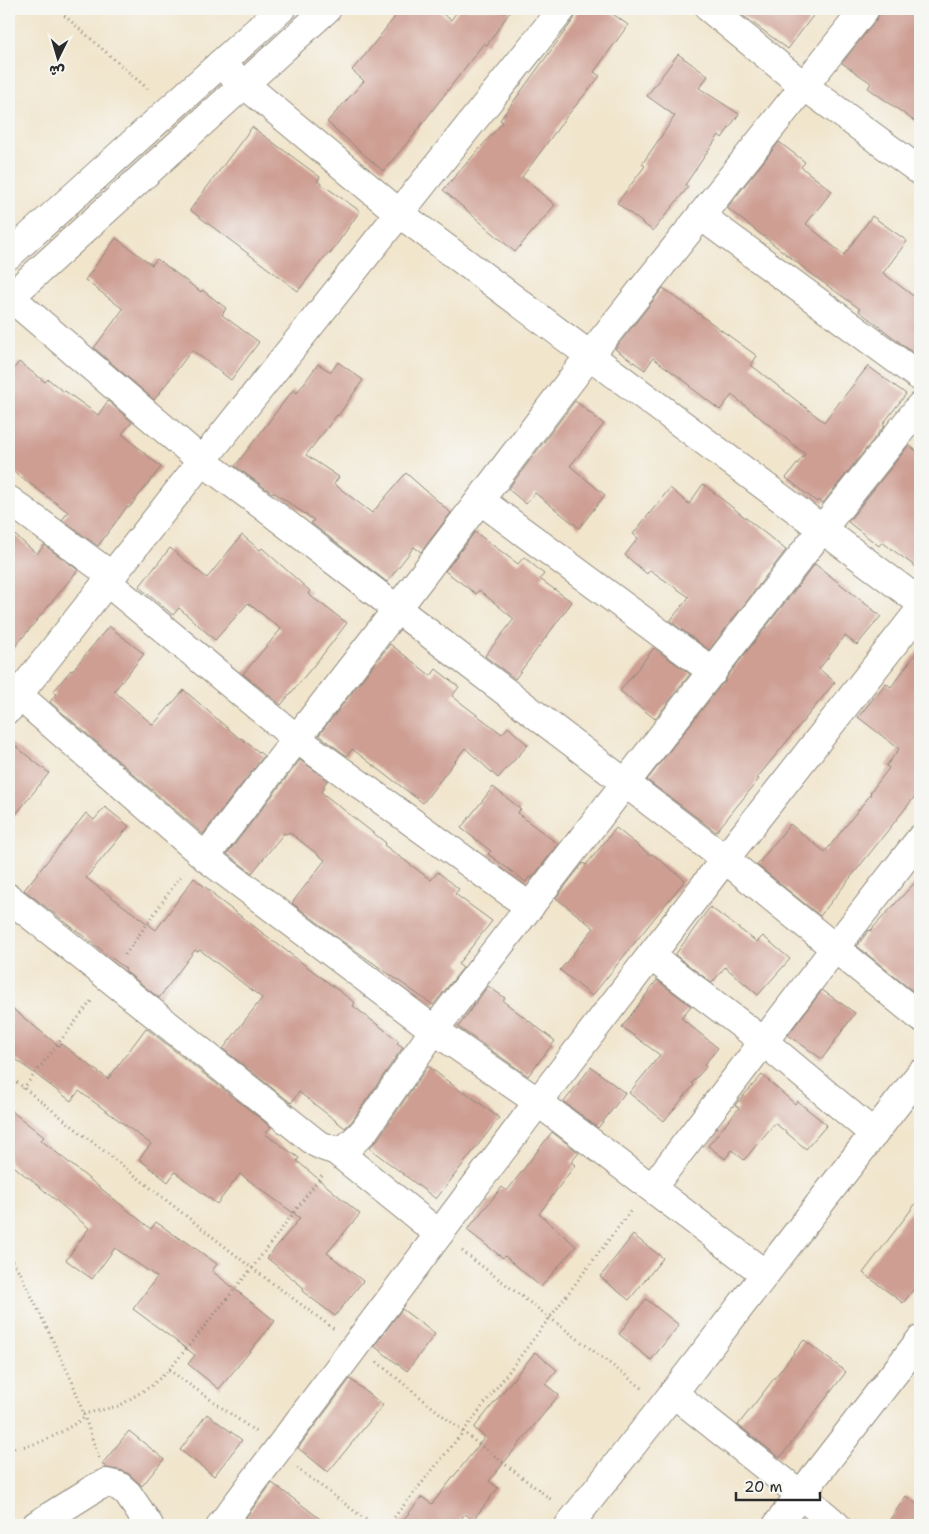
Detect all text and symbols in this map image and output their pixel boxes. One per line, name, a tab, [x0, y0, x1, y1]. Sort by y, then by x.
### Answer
north arrow	[32, 32, 82, 82]
text: ش	[48, 61, 65, 81]
scale bar	[736, 1469, 820, 1501]
text: 20 m	[744, 1477, 783, 1497]

